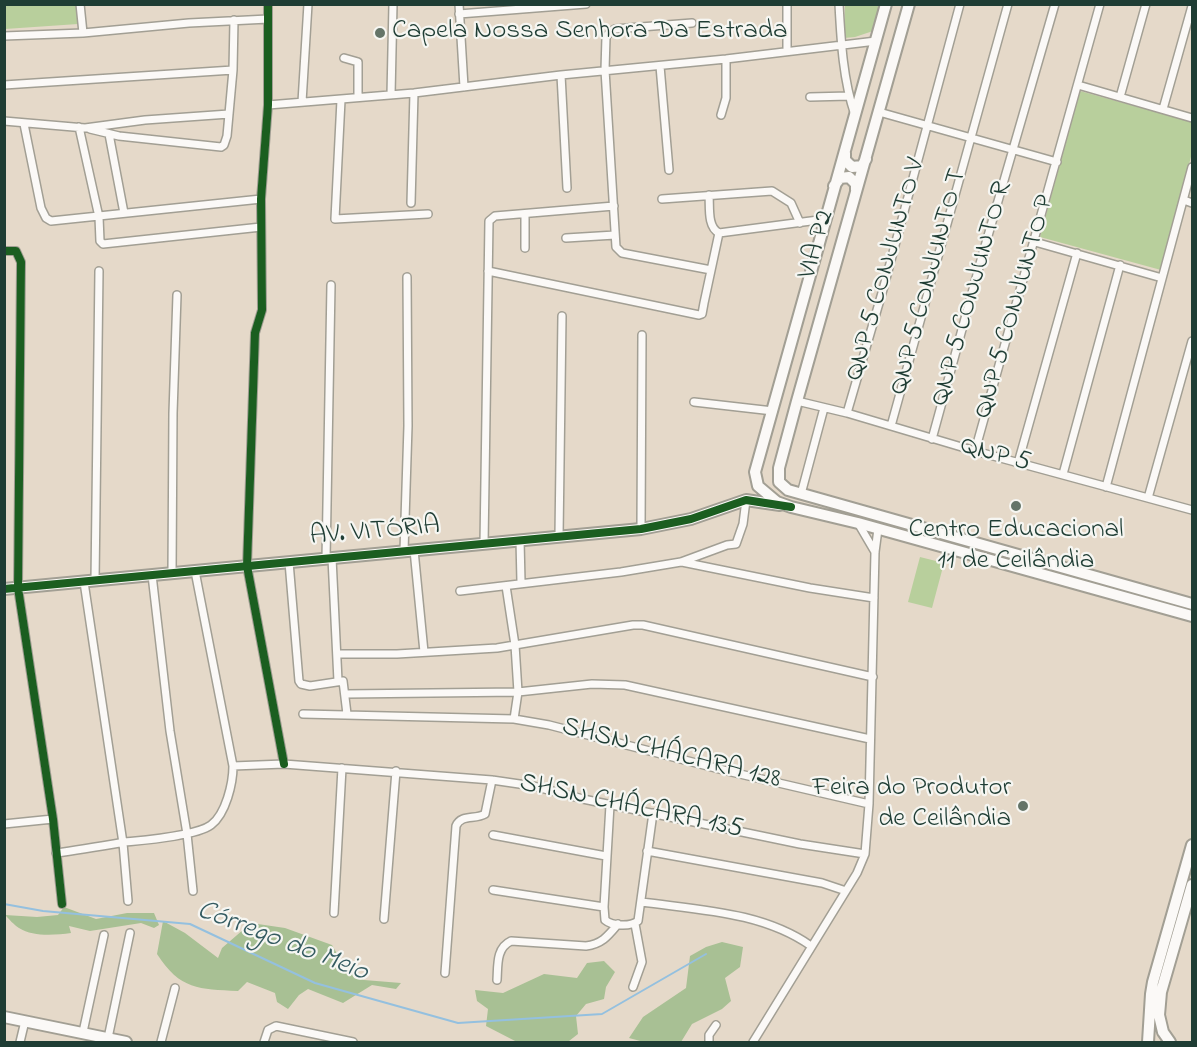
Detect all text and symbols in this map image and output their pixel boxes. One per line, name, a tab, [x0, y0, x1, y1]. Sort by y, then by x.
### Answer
place label: Capela Nossa Senhora Da Estrada	[392, 17, 787, 49]
marker: Capela Nossa Senhora Da Estrada	[373, 26, 387, 40]
street label: QNP 5 CONJUNTO V	[840, 155, 934, 385]
street label: QNP 5 CONJUNTO T	[884, 166, 976, 398]
street label: QNP 5 CONJUNTO R	[925, 178, 1021, 410]
street label: QNP 5 CONJUNTO P	[969, 192, 1063, 422]
street label: VIA P2	[793, 207, 843, 283]
street label: QNP 5	[956, 431, 1034, 481]
marker: Centro Educacional 11 de Ceilândia	[1009, 499, 1023, 513]
street label: AV. VITÓRIA	[309, 511, 441, 555]
place label: Centro Educacional 11 de Ceilândia	[908, 516, 1124, 579]
street label: SHSN CHÁCARA 128	[558, 712, 784, 798]
street label: SHSN CHÁCARA 135	[516, 769, 746, 847]
place label: Feira do Produtor de Ceilândia	[812, 774, 1011, 837]
marker: Feira do Produtor de Ceilândia	[1016, 799, 1030, 813]
water label: Córrego do Meio	[192, 895, 372, 991]

